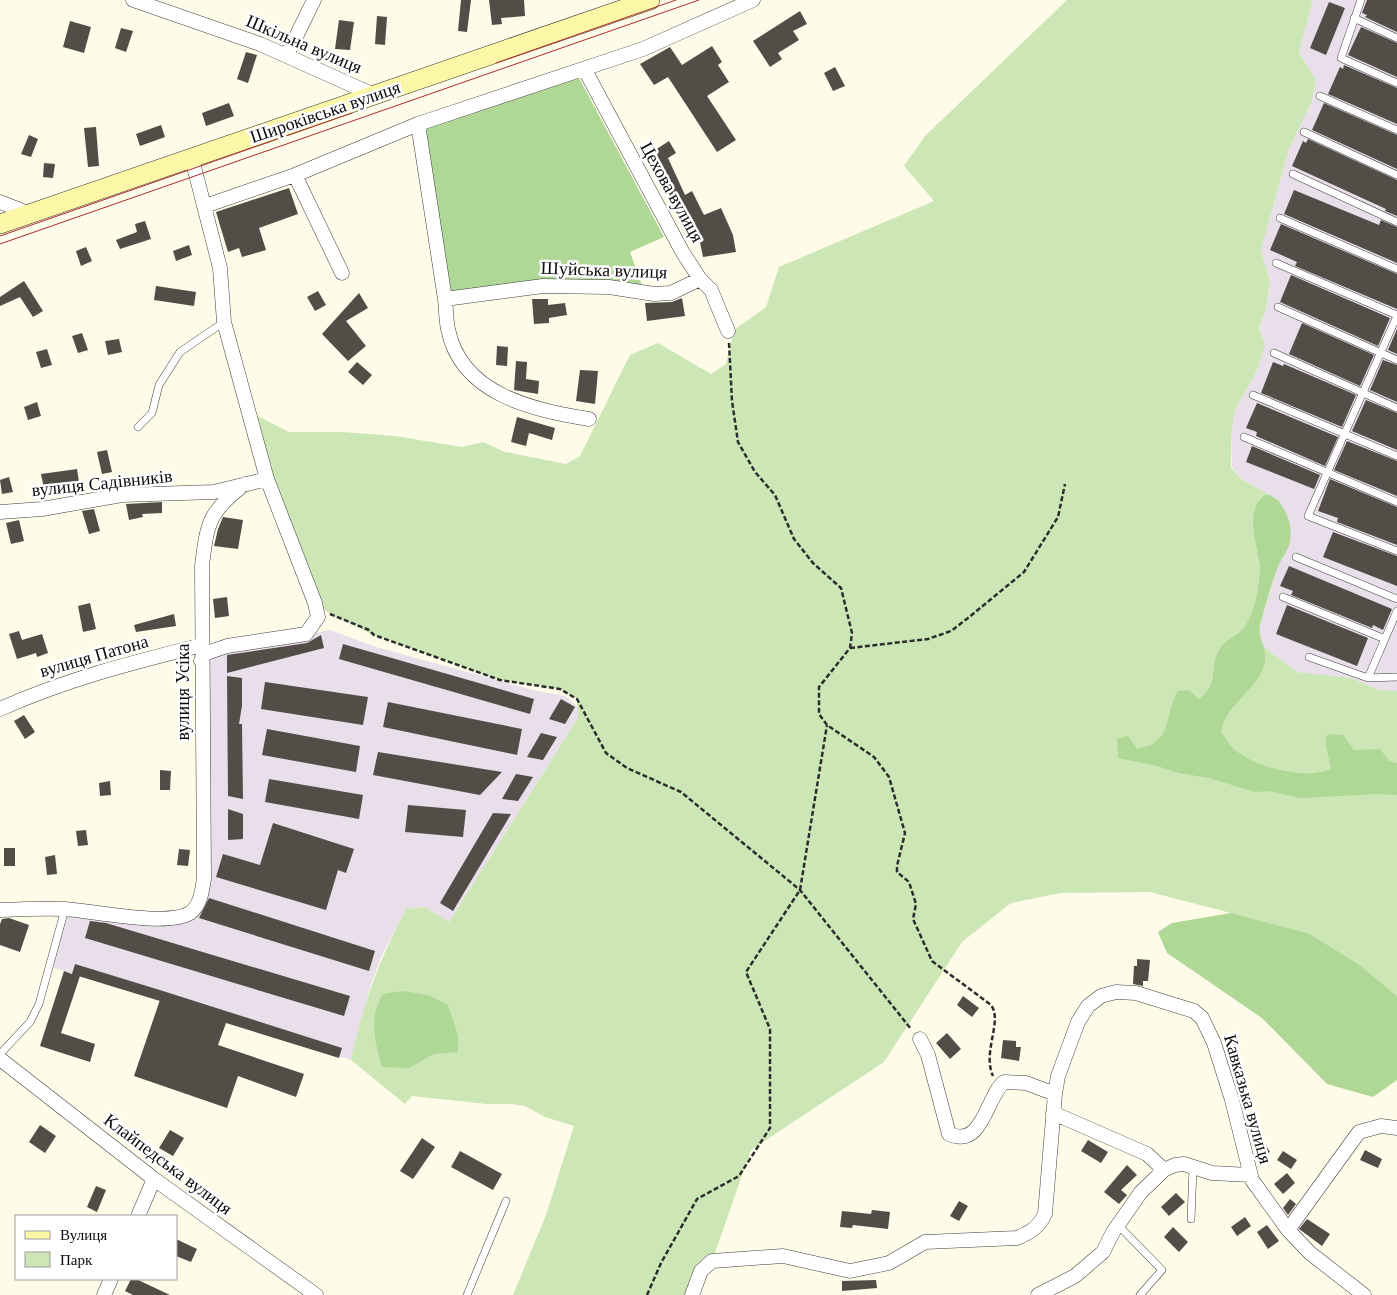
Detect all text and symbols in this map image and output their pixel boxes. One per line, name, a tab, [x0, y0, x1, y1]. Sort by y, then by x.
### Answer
street label: Шкільна вулиця	[243, 11, 365, 77]
street label: Широківська вулиця	[247, 77, 403, 147]
street label: Цехова вулиця	[636, 138, 708, 246]
street label: Шуйська вулиця	[540, 258, 668, 282]
street label: вулиця Садівників	[31, 466, 173, 500]
street label: вулиця Патона	[37, 631, 151, 681]
street label: вулиця Усіка	[173, 643, 193, 741]
street label: Кавказька вулиця	[1220, 1032, 1276, 1166]
street label: Клайпедська вулиця	[100, 1109, 236, 1219]
legend	[15, 1215, 178, 1280]
text: Вулиця	[60, 1227, 107, 1243]
text: Парк	[60, 1252, 93, 1268]

